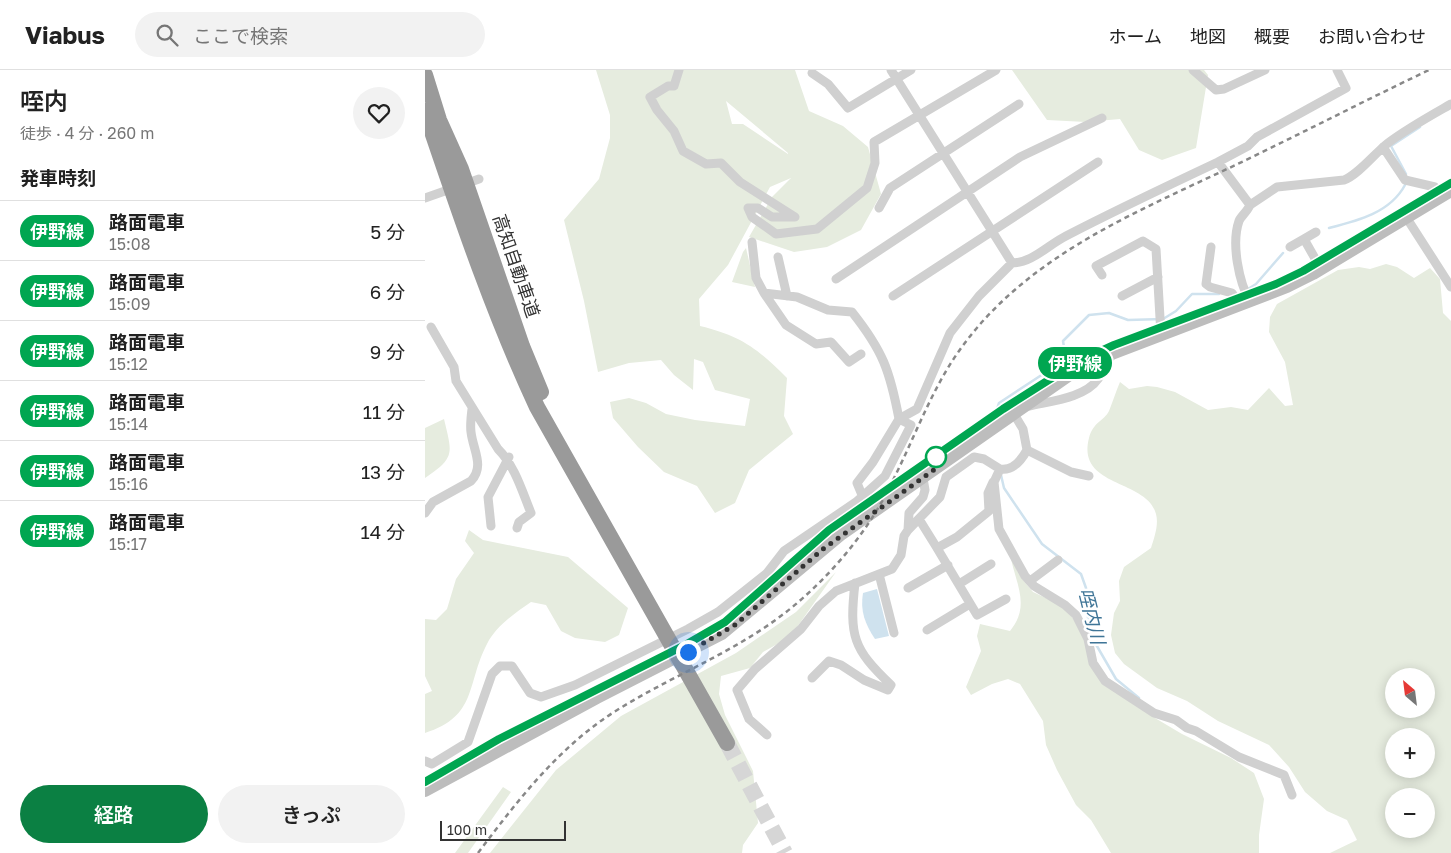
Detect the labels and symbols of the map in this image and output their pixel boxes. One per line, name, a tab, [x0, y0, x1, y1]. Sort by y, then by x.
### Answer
street label: 高知自動車道	[489, 211, 545, 320]
line badge: 伊野線	[1046, 347, 1104, 379]
unlabelled marker	[925, 446, 947, 468]
water label: 咥内川	[1074, 585, 1111, 648]
your location	[676, 640, 701, 665]
north arrow	[1385, 668, 1435, 718]
scale bar	[440, 818, 566, 841]

